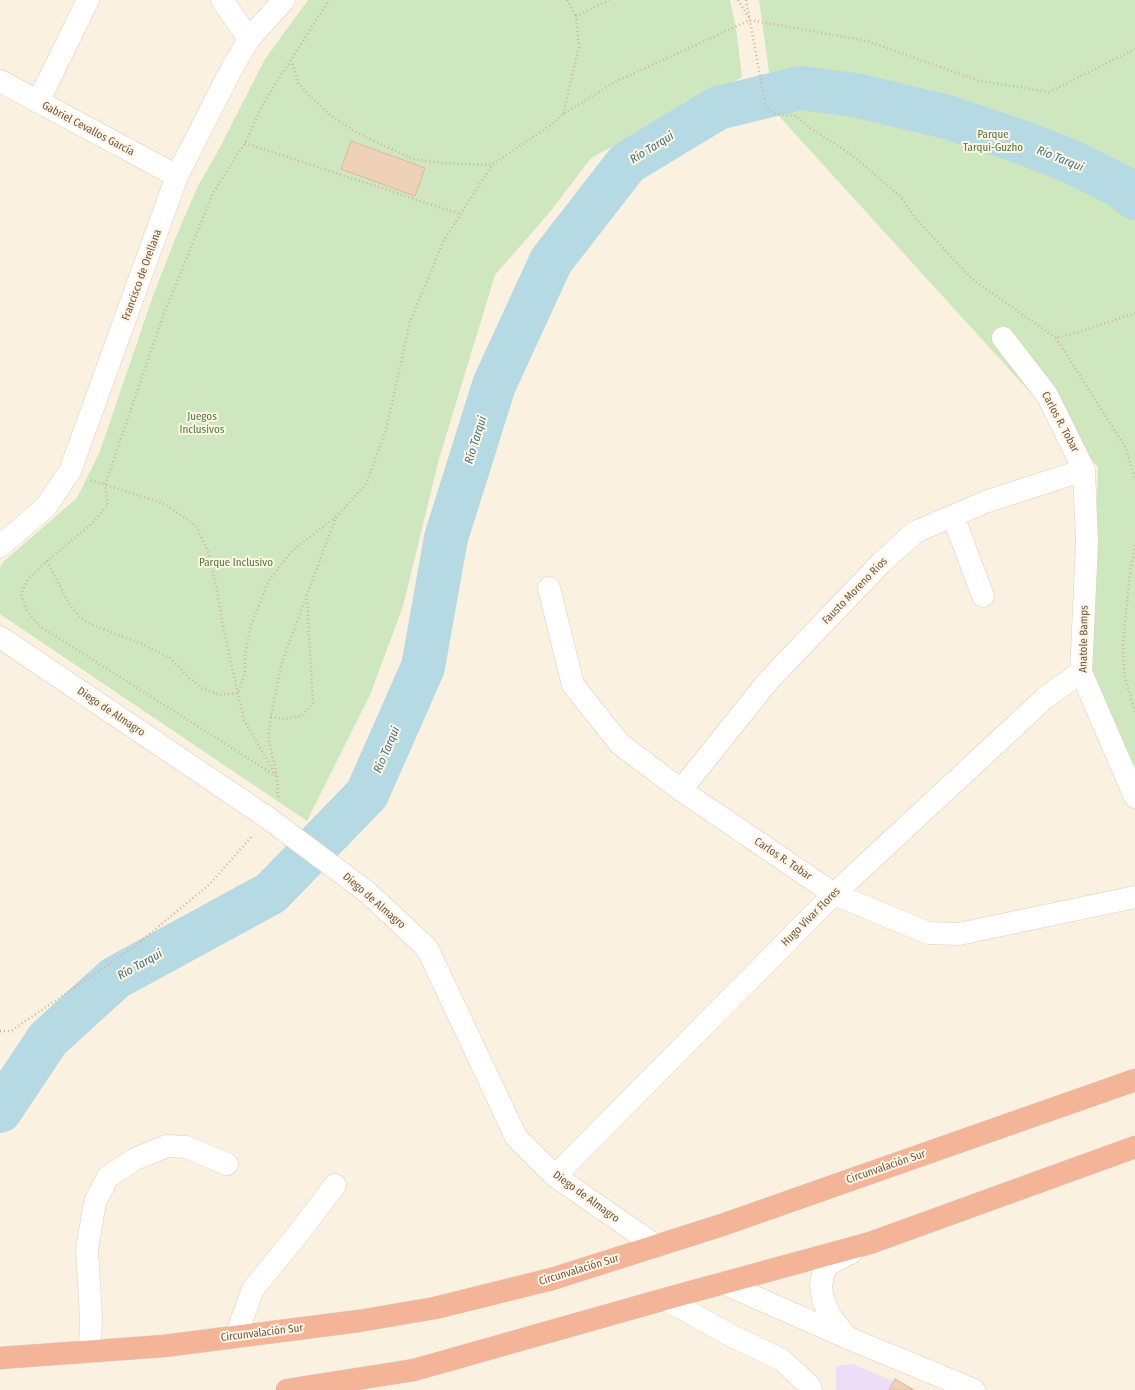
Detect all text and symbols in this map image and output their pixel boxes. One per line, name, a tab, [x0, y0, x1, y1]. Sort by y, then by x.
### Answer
street label: Gabriel Cevallos García	[40, 99, 136, 159]
park label: Parque Tarqui-Guzho	[963, 128, 1023, 154]
water label: Río Tarqui	[627, 129, 677, 167]
water label: Río Tarqui	[1035, 143, 1085, 175]
street label: Francisco de Orellana	[119, 228, 165, 322]
street label: Carlos R. Tobar	[1038, 389, 1082, 455]
park label: Juegos Inclusivos	[180, 410, 224, 436]
water label: Río Tarqui	[462, 414, 490, 466]
street label: Fausto Moreno Ríos	[820, 555, 890, 627]
park label: Parque Inclusivo	[199, 556, 273, 570]
street label: Anatole Bamps	[1077, 605, 1091, 673]
street label: Diego de Almagro	[75, 684, 147, 740]
water label: Río Tarqui	[371, 725, 403, 775]
street label: Carlos R. Tobar	[752, 835, 814, 883]
street label: Diego de Almagro	[340, 870, 408, 932]
street label: Hugo Vivar Flores	[779, 885, 843, 949]
water label: Río Tarqui	[115, 947, 165, 983]
street label: Circunvalación Sur	[845, 1147, 927, 1187]
street label: Diego de Almagro	[550, 1169, 622, 1225]
street label: Circunvalación Sur	[537, 1252, 621, 1288]
street label: Circunvalación Sur	[220, 1321, 304, 1345]

